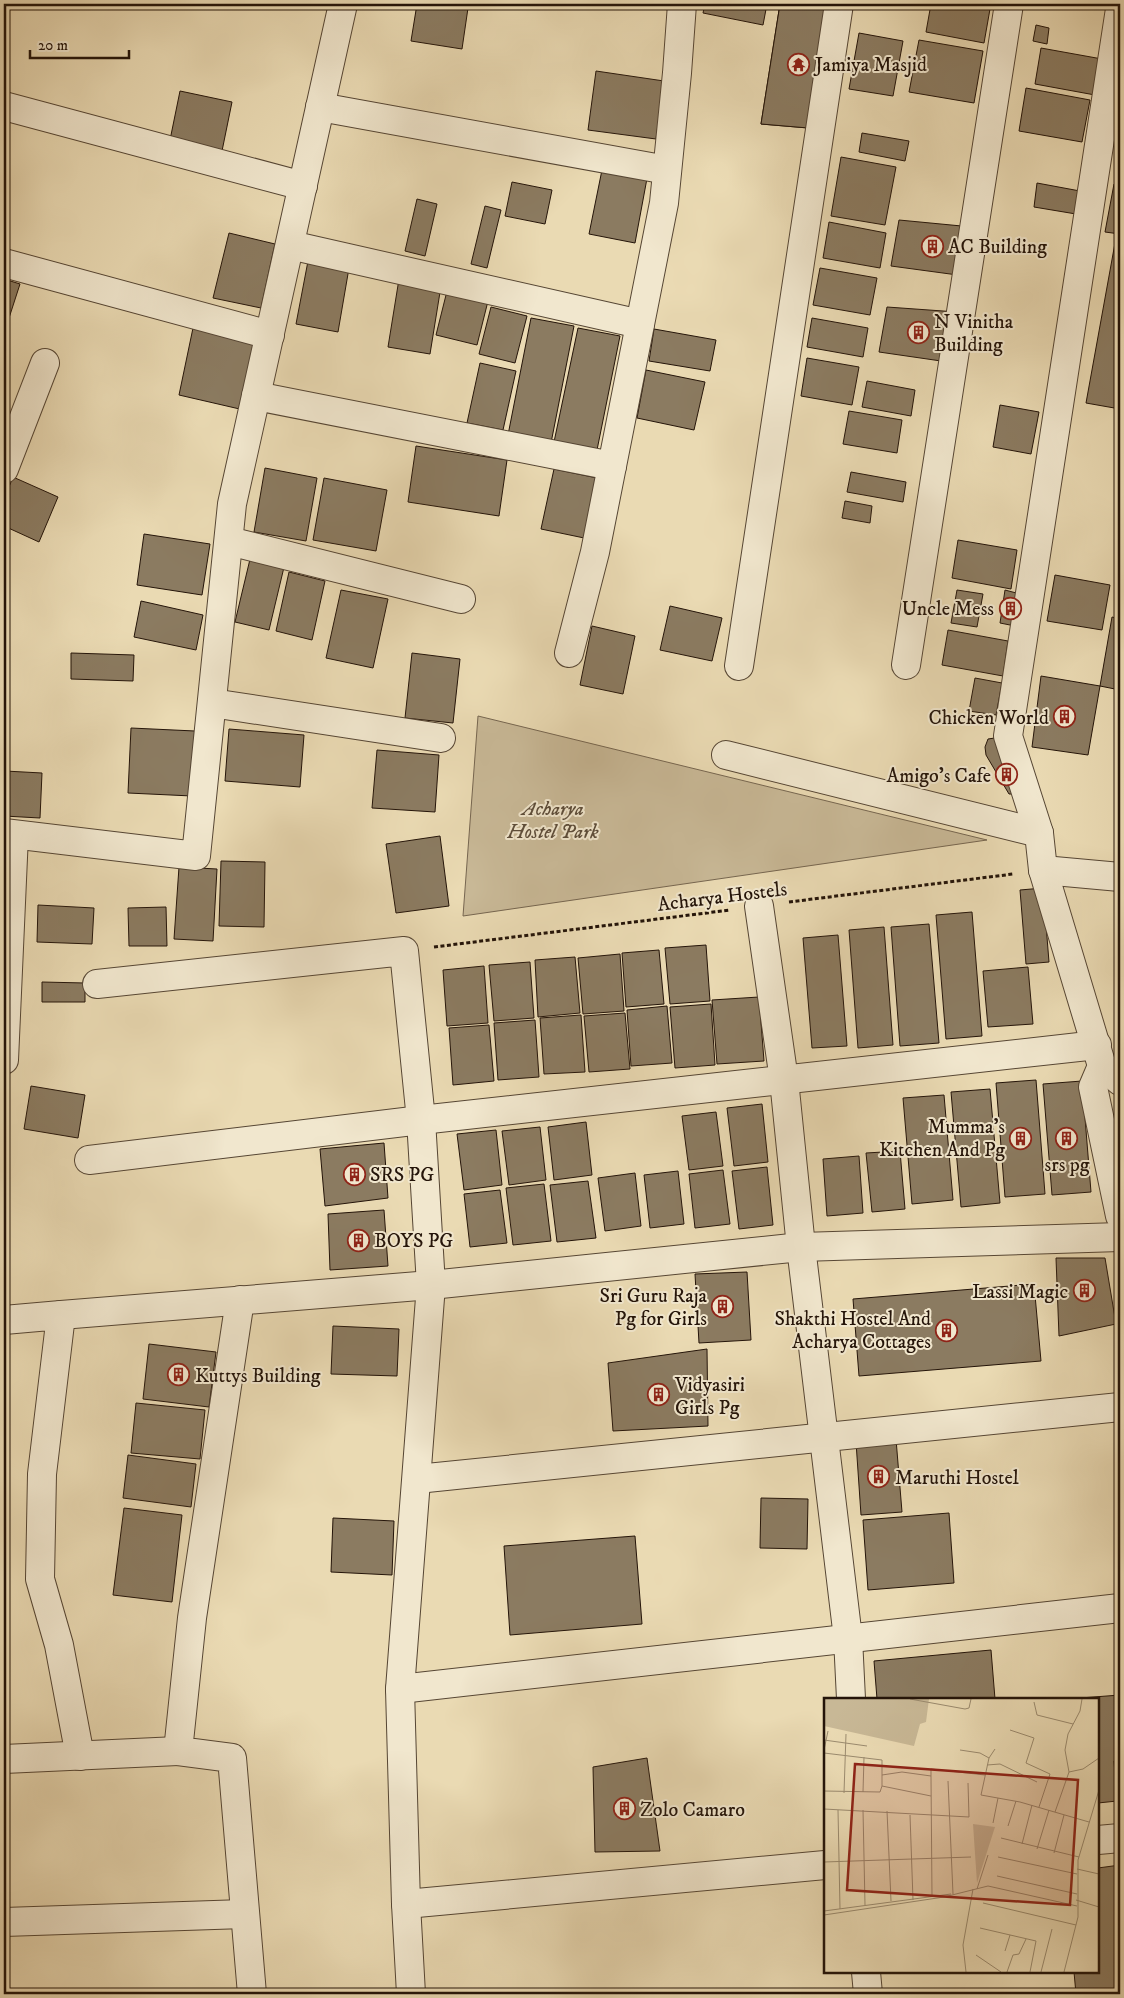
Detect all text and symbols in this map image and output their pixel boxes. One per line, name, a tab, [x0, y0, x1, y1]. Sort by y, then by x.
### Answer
scale bar	[30, 28, 129, 60]
text: 20 m	[38, 36, 68, 55]
temple icon: Jamiya Masjid	[787, 52, 811, 76]
place label: Jamiya Masjid	[813, 53, 927, 78]
building icon: AC Building	[920, 234, 944, 258]
place label: AC Building	[948, 235, 1047, 260]
place label: N Vinitha Building	[934, 310, 1014, 358]
building icon: N Vinitha Building	[906, 320, 930, 344]
building icon: Uncle Mess	[998, 596, 1022, 620]
place label: Uncle Mess	[902, 597, 994, 622]
building icon: Chicken World	[1053, 705, 1077, 729]
place label: Chicken World	[928, 706, 1049, 731]
building icon: Amigo's Cafe	[995, 763, 1019, 787]
place label: Amigo's Cafe	[886, 764, 991, 789]
park label: Acharya Hostel Park	[506, 797, 599, 845]
street label: Acharya Hostels	[656, 877, 789, 918]
place label: Mumma's Kitchen And Pg	[879, 1115, 1005, 1163]
building icon: Mumma's Kitchen And Pg	[1009, 1126, 1033, 1150]
building icon: srs pg	[1055, 1126, 1079, 1150]
place label: srs pg	[1045, 1153, 1090, 1178]
building icon: SRS PG	[342, 1162, 366, 1186]
place label: SRS PG	[370, 1163, 434, 1188]
building icon: BOYS PG	[346, 1228, 370, 1252]
place label: BOYS PG	[374, 1229, 453, 1254]
building icon: Lassi Magic	[1072, 1279, 1096, 1303]
place label: Lassi Magic	[972, 1280, 1068, 1305]
place label: Sri Guru Raja Pg for Girls	[600, 1284, 707, 1332]
building icon: Sri Guru Raja Pg for Girls	[711, 1295, 735, 1319]
place label: Shakthi Hostel And Acharya Cottages	[774, 1307, 931, 1355]
building icon: Shakthi Hostel And Acharya Cottages	[935, 1318, 959, 1342]
building icon: Kuttys Building	[167, 1363, 191, 1387]
place label: Kuttys Building	[195, 1364, 321, 1389]
place label: Vidyasiri Girls Pg	[674, 1373, 745, 1421]
building icon: Vidyasiri Girls Pg	[647, 1383, 671, 1407]
building icon: Maruthi Hostel	[867, 1465, 891, 1489]
place label: Maruthi Hostel	[895, 1466, 1019, 1491]
inset map	[824, 1698, 1099, 1973]
building icon: Zolo Camaro	[612, 1797, 636, 1821]
place label: Zolo Camaro	[640, 1798, 745, 1823]

